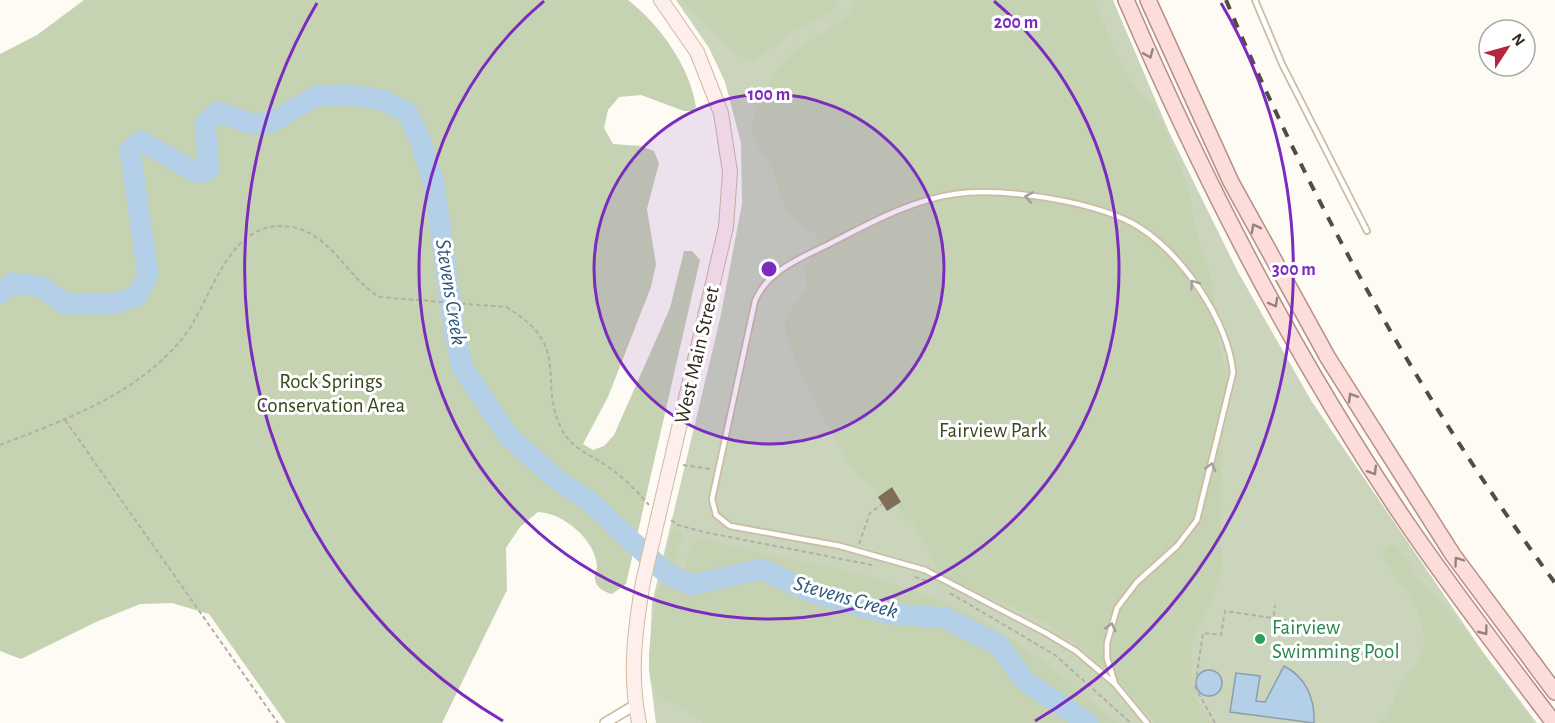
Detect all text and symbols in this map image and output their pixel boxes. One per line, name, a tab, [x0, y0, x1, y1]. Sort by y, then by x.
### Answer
text: 200 m	[994, 14, 1038, 32]
north arrow	[1477, 18, 1537, 78]
text: N	[1509, 31, 1528, 49]
one-way arrow	[1142, 47, 1154, 58]
text: 100 m	[748, 86, 790, 104]
one-way arrow	[1024, 191, 1033, 203]
one-way arrow	[1251, 224, 1262, 234]
water label: Stevens Creek	[432, 237, 470, 347]
centre of rings	[759, 259, 779, 279]
text: 300 m	[1272, 261, 1316, 279]
one-way arrow	[1190, 280, 1201, 291]
street label: West Main Street	[671, 284, 723, 426]
one-way arrow	[1267, 297, 1278, 307]
park label: Rock Springs Conservation Area	[257, 371, 406, 416]
one-way arrow	[1347, 393, 1359, 403]
park label: Fairview Park	[939, 420, 1047, 441]
one-way arrow	[1204, 462, 1217, 472]
one-way arrow	[1366, 465, 1378, 475]
one-way arrow	[1454, 556, 1465, 567]
water label: Stevens Creek	[791, 572, 901, 622]
place label: Fairview Swimming Pool	[1272, 617, 1400, 662]
one-way arrow	[1104, 622, 1116, 633]
one-way arrow	[1477, 625, 1488, 636]
marker: Fairview Swimming Pool	[1253, 632, 1267, 646]

